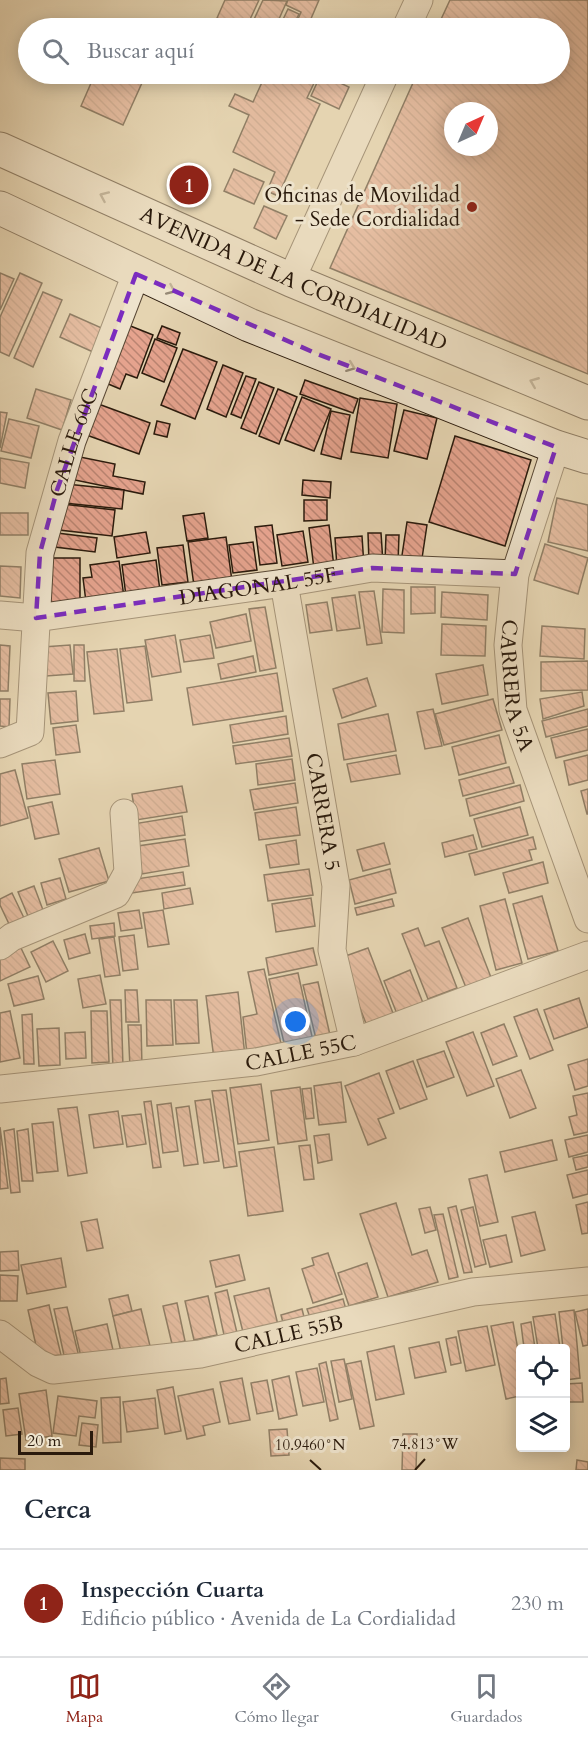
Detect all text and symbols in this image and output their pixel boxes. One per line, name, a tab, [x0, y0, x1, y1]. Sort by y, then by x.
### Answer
search box	[18, 18, 570, 84]
icon: search	[39, 35, 72, 68]
text: Buscar aquí	[87, 36, 194, 66]
north arrow	[444, 102, 498, 156]
pin: 1	[170, 162, 208, 207]
place label: Oficinas de Movilidad - Sede Cordialidad	[264, 181, 460, 234]
one-way arrow	[100, 191, 111, 203]
street label: AVENIDA DE LA CORDIALIDAD	[135, 199, 452, 358]
marker: Oficinas de Movilidad - Sede Cordialidad	[465, 200, 479, 214]
one-way arrow	[165, 283, 176, 295]
one-way arrow	[344, 360, 355, 372]
one-way arrow	[529, 377, 540, 389]
street label: CALLE 60C	[42, 384, 105, 500]
street label: DIAGONAL 55F	[177, 560, 338, 612]
street label: CARRERA 5A	[493, 618, 541, 755]
street label: CARRERA 5	[299, 751, 348, 873]
your location	[281, 1007, 310, 1036]
street label: CALLE 55C	[244, 1027, 359, 1078]
street label: CALLE 55B	[231, 1307, 346, 1360]
map controls	[516, 1344, 570, 1452]
button: locate	[516, 1344, 570, 1398]
button: layers	[516, 1398, 570, 1452]
scale bar	[18, 1428, 93, 1456]
text: 20 m	[27, 1430, 61, 1452]
text: 74.813°W	[392, 1434, 459, 1454]
text: 10.9460°N	[275, 1435, 345, 1455]
text: Cerca	[24, 1492, 91, 1527]
text: Inspección Cuarta	[81, 1575, 264, 1605]
text: 1	[38, 1590, 49, 1617]
text: 230 m	[511, 1590, 564, 1617]
text: Edificio público · Avenida de La Cordialidad	[81, 1605, 456, 1632]
tab: Mapa	[66, 1670, 103, 1728]
tab: Cómo llegar	[234, 1670, 319, 1728]
tab: Guardados	[450, 1670, 522, 1728]

